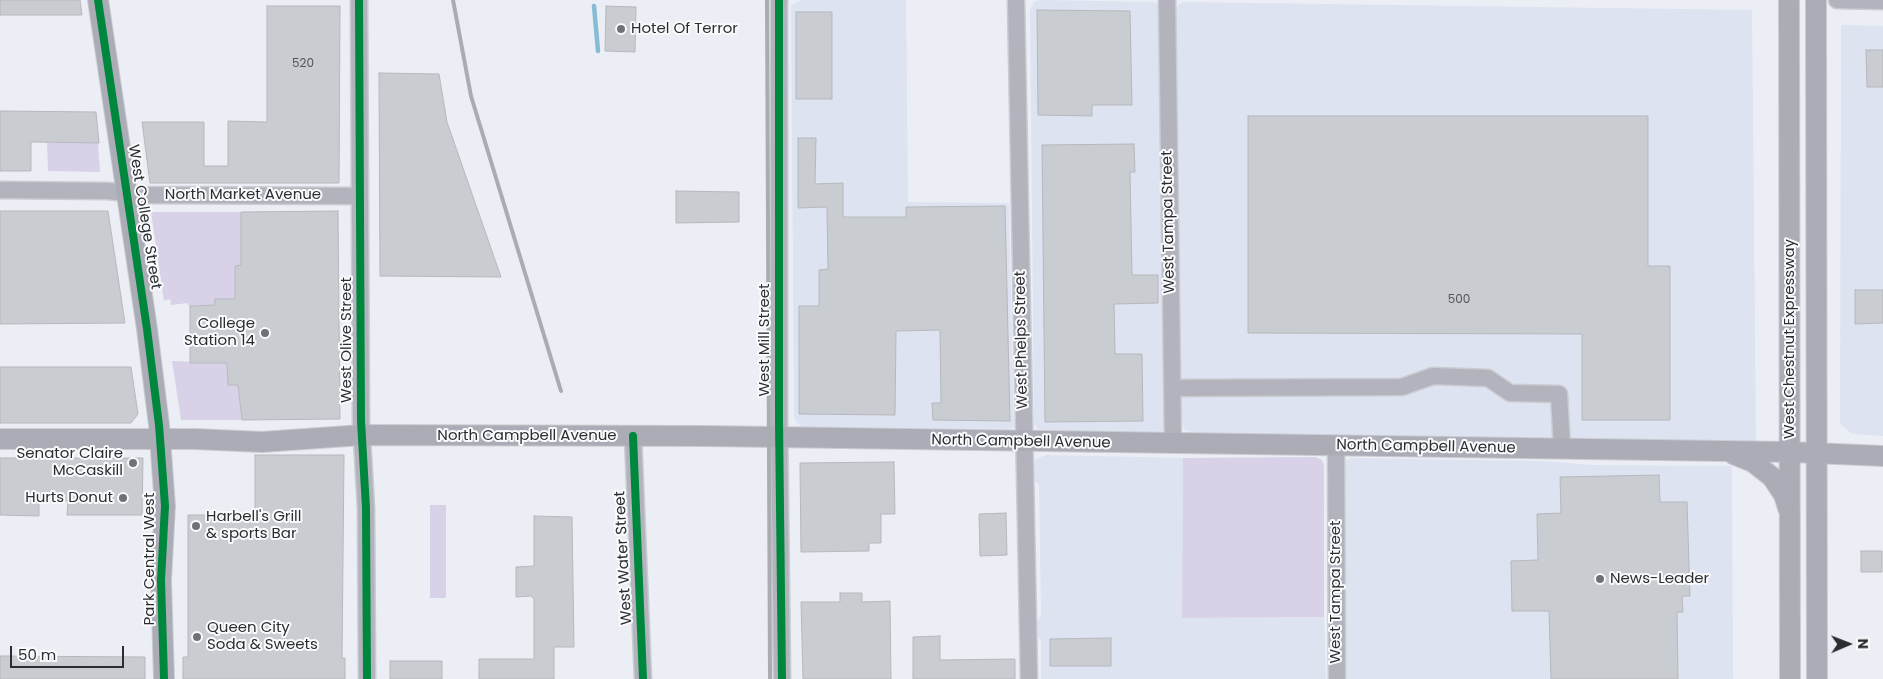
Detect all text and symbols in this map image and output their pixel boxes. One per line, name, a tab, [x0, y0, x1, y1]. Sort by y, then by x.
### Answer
place label: Hotel Of Terror	[631, 20, 738, 38]
marker: Hotel Of Terror	[615, 23, 627, 35]
house number: 520	[292, 57, 314, 71]
street label: West College Street	[124, 143, 164, 291]
street label: West Tampa Street	[1159, 150, 1179, 294]
street label: North Market Avenue	[165, 186, 321, 204]
street label: West Chestnut Expressway	[1781, 239, 1799, 439]
street label: West Phelps Street	[1012, 271, 1032, 409]
street label: West Olive Street	[338, 277, 356, 403]
street label: West Mill Street	[756, 283, 774, 397]
house number: 500	[1448, 293, 1470, 307]
place label: College Station 14	[184, 315, 255, 350]
marker: College Station 14	[259, 327, 271, 339]
street label: North Campbell Avenue	[437, 427, 617, 445]
street label: North Campbell Avenue	[931, 431, 1111, 453]
street label: North Campbell Avenue	[1336, 436, 1516, 458]
place label: Senator Claire McCaskill	[17, 445, 123, 480]
marker: Senator Claire McCaskill	[127, 457, 139, 469]
place label: Hurts Donut	[25, 489, 113, 507]
street label: West Water Street	[611, 490, 637, 626]
marker: Hurts Donut	[117, 492, 129, 504]
street label: Park Central West	[141, 493, 159, 625]
place label: Harbell's Grill & sports Bar	[206, 508, 301, 543]
marker: Harbell's Grill & sports Bar	[190, 520, 202, 532]
street label: West Tampa Street	[1327, 520, 1345, 664]
place label: News-Leader	[1610, 570, 1709, 588]
marker: News-Leader	[1594, 573, 1606, 585]
place label: Queen City Soda & Sweets	[207, 619, 318, 654]
north arrow	[1823, 619, 1873, 669]
marker: Queen City Soda & Sweets	[191, 631, 203, 643]
scale bar	[12, 636, 126, 668]
text: N	[1853, 638, 1873, 649]
text: 50 m	[18, 644, 56, 665]

